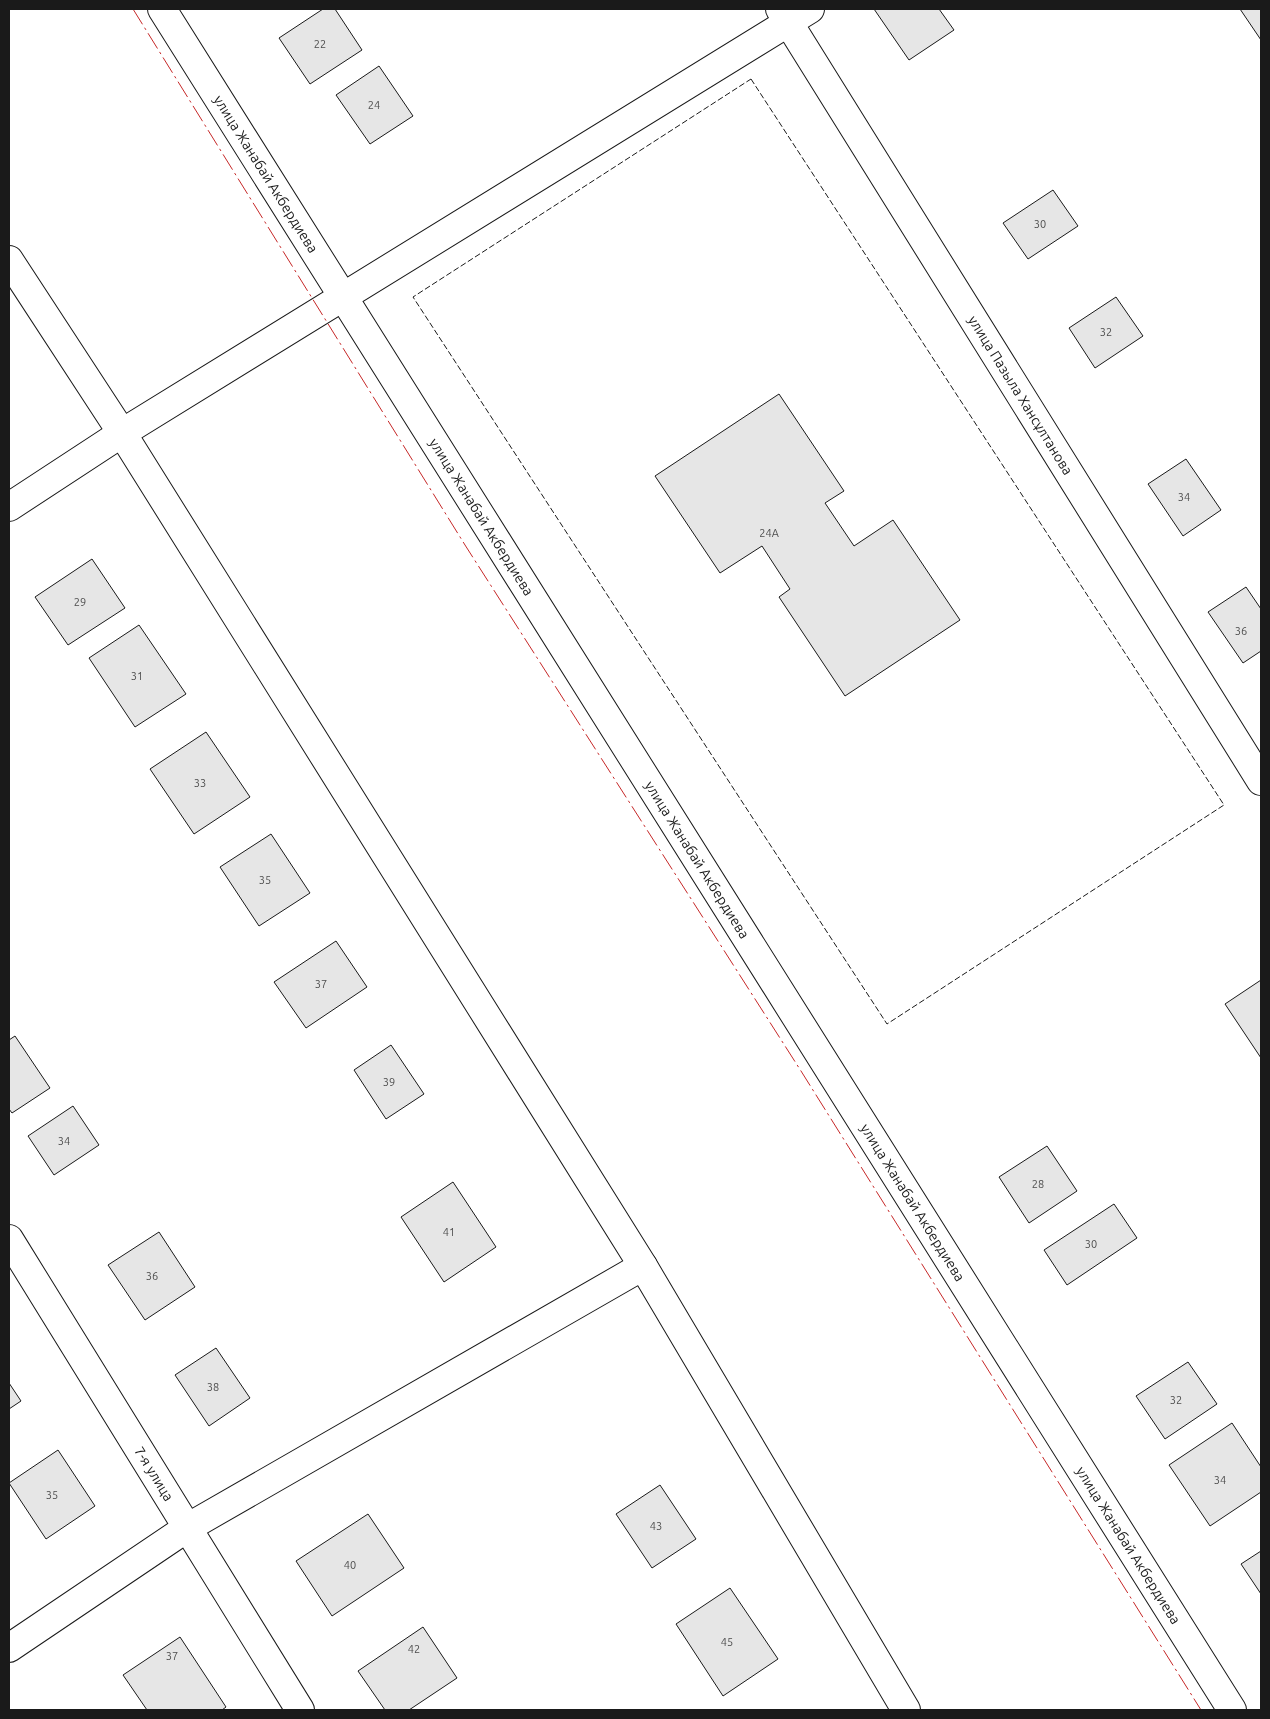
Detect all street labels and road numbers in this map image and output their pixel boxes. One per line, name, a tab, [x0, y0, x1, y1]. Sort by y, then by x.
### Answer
street label: улица Жанабай Акбердиева	[210, 92, 321, 256]
street label: улица Пазыла Хансұлтанова	[965, 313, 1076, 478]
street label: улица Жанабай Акбердиева	[426, 435, 537, 599]
street label: улица Жанабай Акбердиева	[642, 778, 753, 941]
street label: улица Жанабай Акбердиева	[857, 1121, 968, 1284]
street label: 7-я улица	[131, 1444, 177, 1504]
street label: улица Жанабай Акбердиева	[1073, 1464, 1184, 1627]

